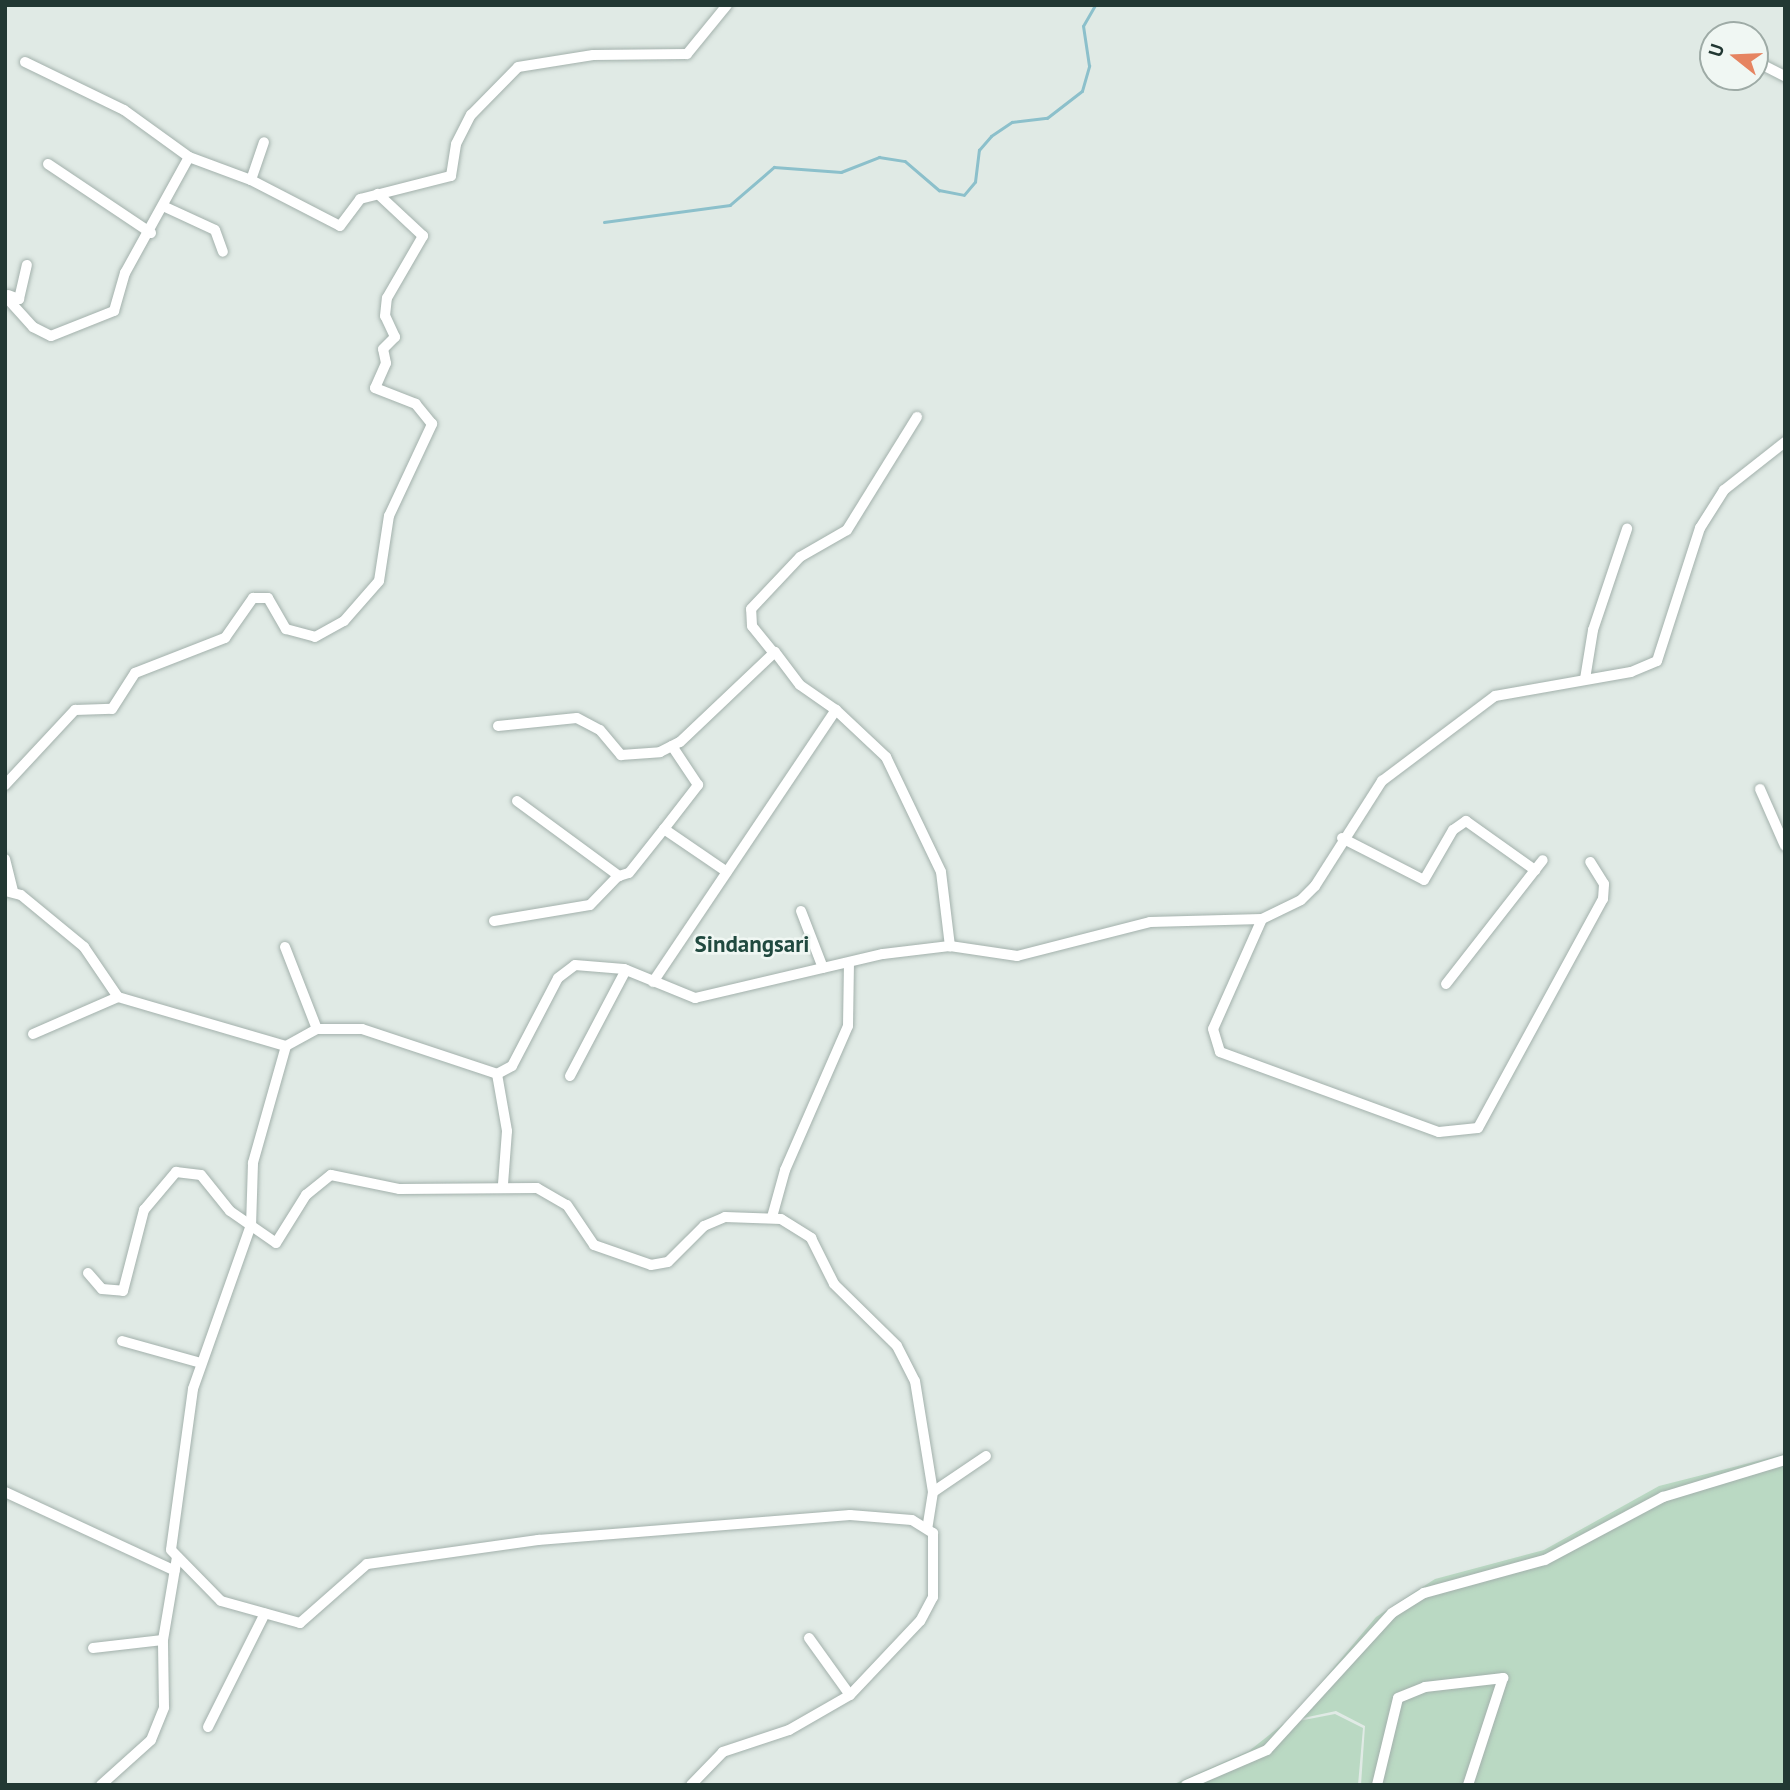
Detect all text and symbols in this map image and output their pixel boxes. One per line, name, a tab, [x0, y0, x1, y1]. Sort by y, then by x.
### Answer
north arrow	[1699, 21, 1769, 91]
text: U	[1703, 41, 1729, 60]
district label: Sindangsari	[695, 930, 809, 958]

